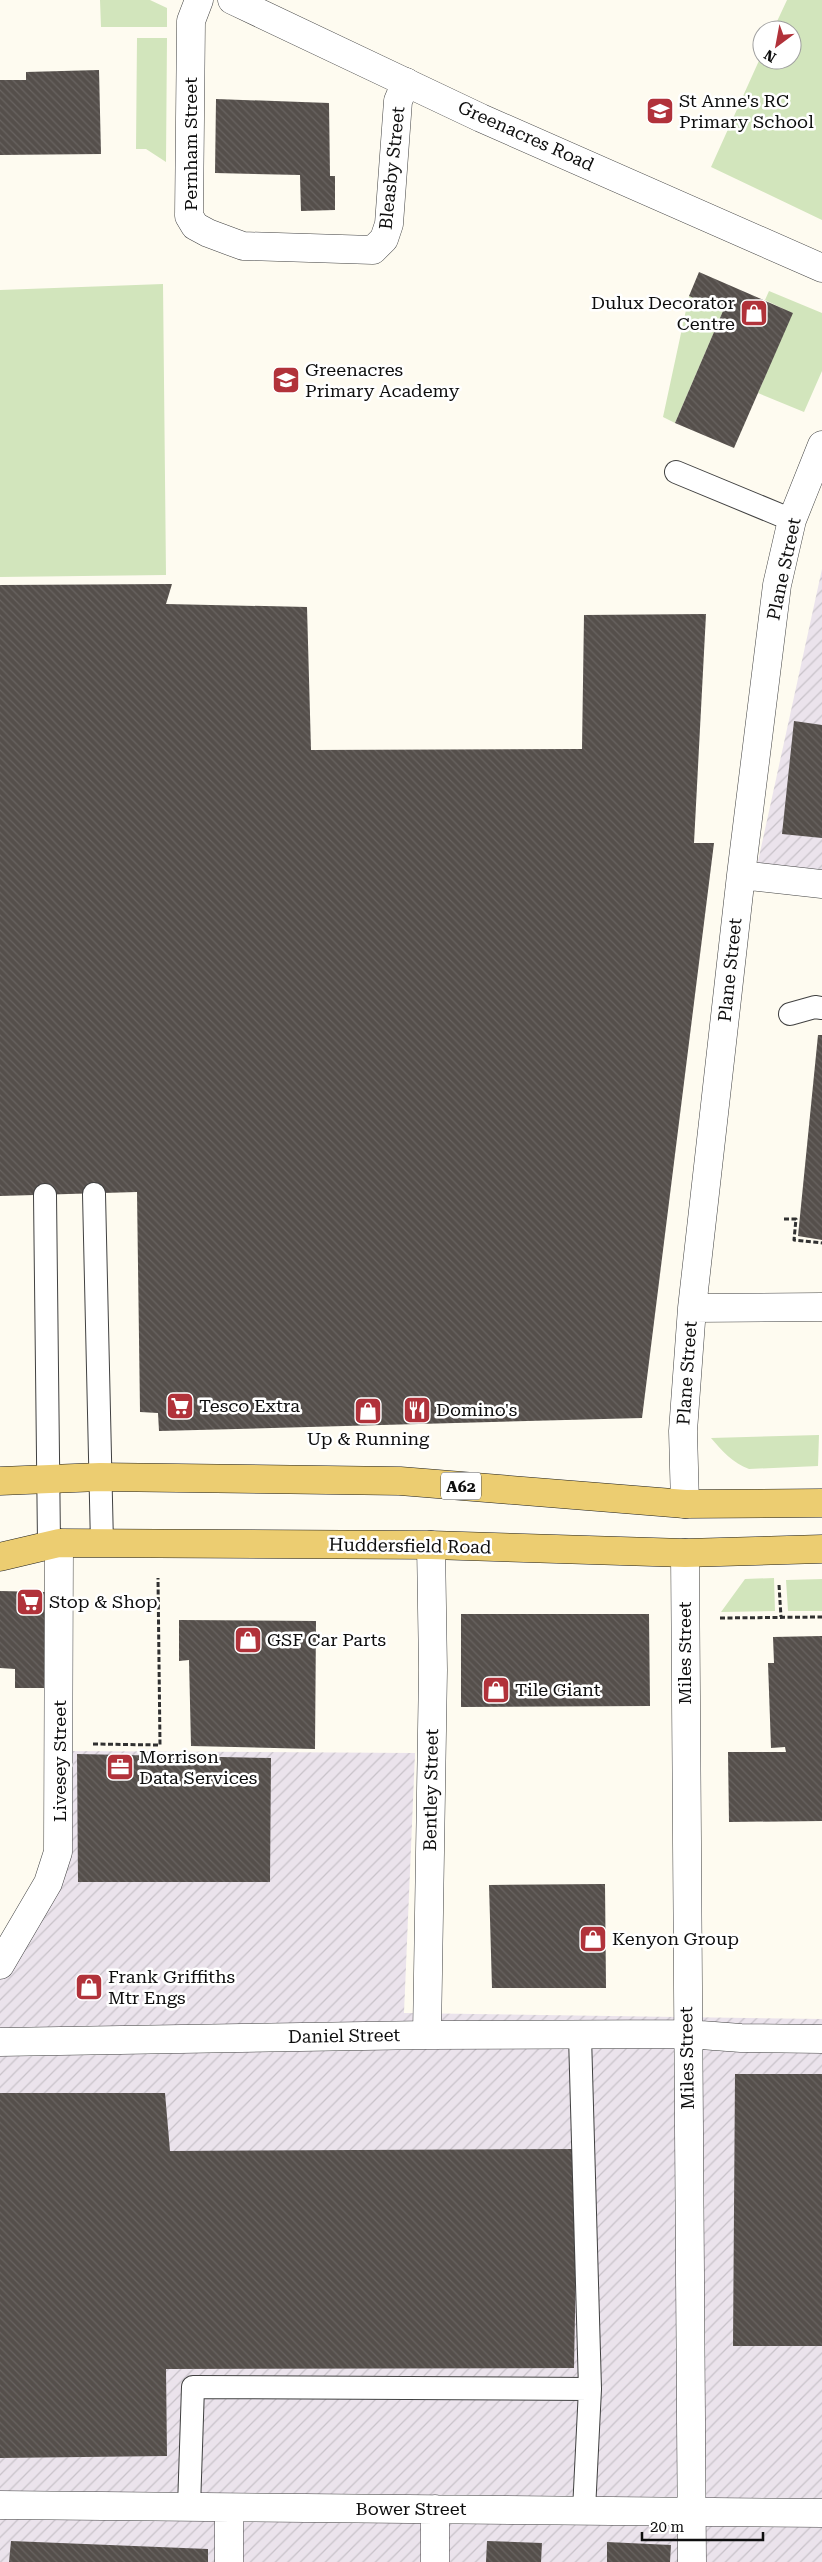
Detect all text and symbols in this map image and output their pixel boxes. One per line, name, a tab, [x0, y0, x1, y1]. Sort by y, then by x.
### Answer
north arrow	[752, 20, 802, 70]
text: N	[761, 46, 779, 66]
street label: Pernham Street	[180, 77, 201, 211]
place label: St Anne's RC Primary School	[679, 90, 814, 132]
street label: Greenacres Road	[455, 96, 598, 175]
school or university icon: St Anne's RC Primary School	[645, 96, 675, 126]
street label: Bleasby Street	[375, 105, 408, 231]
place label: Dulux Decorator Centre	[591, 292, 735, 334]
shop icon: Dulux Decorator Centre	[739, 298, 769, 328]
place label: Greenacres Primary Academy	[305, 359, 460, 401]
school or university icon: Greenacres Primary Academy	[271, 365, 301, 395]
street label: Plane Street	[762, 515, 805, 622]
street label: Plane Street	[714, 917, 745, 1023]
street label: Plane Street	[672, 1320, 701, 1426]
supermarket icon: Tesco Extra	[165, 1391, 195, 1421]
place label: Tesco Extra	[199, 1395, 300, 1416]
restaurant icon: Domino's	[402, 1395, 432, 1425]
shop icon: Up & Running	[353, 1396, 383, 1426]
place label: Domino's	[436, 1399, 517, 1420]
place label: Up & Running	[307, 1428, 430, 1449]
road number: A62	[441, 1472, 481, 1500]
street label: Huddersfield Road	[329, 1534, 492, 1557]
supermarket icon: Stop & Shop	[15, 1587, 45, 1617]
place label: Stop & Shop	[49, 1591, 158, 1612]
street label: Miles Street	[674, 1601, 695, 1705]
shop icon: GSF Car Parts	[233, 1625, 263, 1655]
place label: GSF Car Parts	[267, 1629, 386, 1650]
shop icon: Tile Giant	[481, 1675, 511, 1705]
place label: Tile Giant	[515, 1679, 601, 1700]
street label: Livesey Street	[49, 1700, 70, 1822]
street label: Bentley Street	[419, 1728, 442, 1851]
place label: Morrison Data Services	[139, 1746, 257, 1788]
office icon: Morrison Data Services	[105, 1752, 135, 1782]
shop icon: Kenyon Group	[578, 1924, 608, 1954]
place label: Kenyon Group	[612, 1928, 739, 1949]
place label: Frank Griffiths Mtr Engs	[108, 1966, 235, 2008]
shop icon: Frank Griffiths Mtr Engs	[74, 1972, 104, 2002]
street label: Miles Street	[675, 2006, 698, 2110]
street label: Daniel Street	[288, 2024, 401, 2047]
street label: Bower Street	[356, 2498, 467, 2519]
scale bar	[642, 2510, 763, 2542]
text: 20 m	[650, 2518, 685, 2536]

